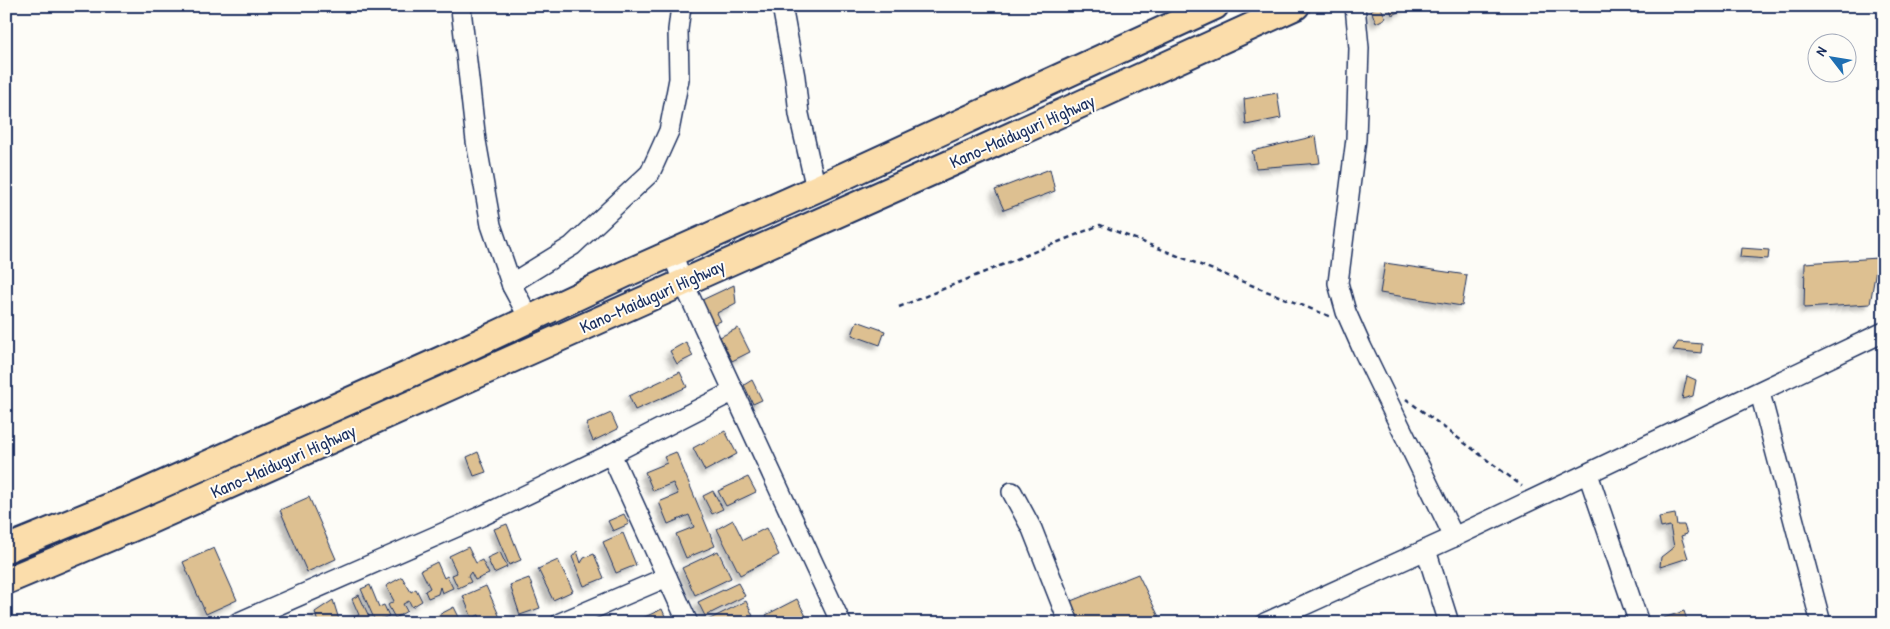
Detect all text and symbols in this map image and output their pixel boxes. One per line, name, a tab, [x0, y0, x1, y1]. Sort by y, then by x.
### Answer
north arrow	[1808, 32, 1858, 82]
text: N	[1810, 42, 1831, 59]
street label: Kano-Maiduguri Highway	[945, 88, 1099, 174]
street label: Kano-Maiduguri Highway	[575, 253, 729, 339]
street label: Kano-Maiduguri Highway	[206, 418, 360, 504]

